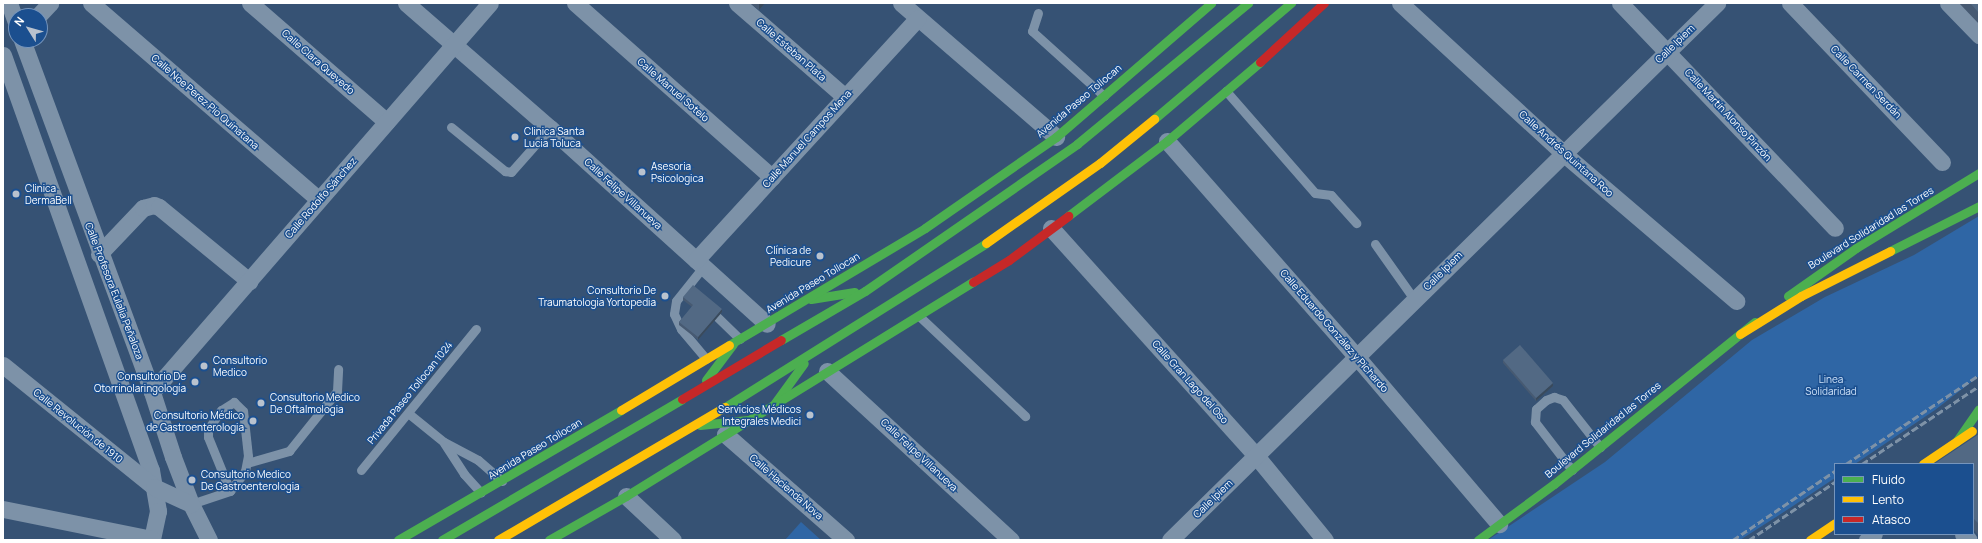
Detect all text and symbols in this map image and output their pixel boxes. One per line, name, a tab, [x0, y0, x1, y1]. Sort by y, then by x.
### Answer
north arrow	[8, 8, 48, 48]
text: N	[10, 13, 27, 29]
street label: Calle Esteban Plata	[754, 16, 828, 84]
street label: Calle Ipiem	[1653, 22, 1697, 66]
street label: Calle Clara Quevedo	[279, 27, 357, 97]
street label: Calle Carmen Serdán	[1828, 43, 1904, 121]
street label: Calle Noe Perez Pio Quinatana	[149, 52, 261, 152]
street label: Calle Manuel Sotelo	[635, 56, 711, 124]
street label: Avenida Paseo Tollocan	[1034, 62, 1124, 140]
street label: Calle Martín Alonso Pinzón	[1682, 66, 1774, 164]
street label: Calle Manuel Campos Mena	[760, 88, 854, 190]
street label: Calle Andrés Quintana Roo	[1516, 108, 1616, 200]
place label: Clinica Santa Lucia Toluca	[524, 125, 584, 148]
marker: Clinica Santa Lucia Toluca	[509, 131, 521, 143]
street label: Calle Rodolfo Sánchez	[283, 155, 359, 241]
street label: Calle Felipe Villanueva	[582, 156, 664, 232]
place label: Asesoria Psicologica	[651, 160, 703, 184]
marker: Asesoria Psicologica	[636, 166, 648, 178]
place label: Clinica DermaBell	[25, 182, 72, 206]
street label: Boulevard Solidaridad las Torres	[1806, 184, 1936, 272]
marker: Clinica DermaBell	[10, 188, 22, 200]
street label: Calle Profesora Eulalia Peñaloza	[82, 221, 146, 361]
place label: Clínica de Pedicure	[766, 244, 811, 268]
street label: Calle Ipiem	[1421, 249, 1465, 293]
street label: Avenida Paseo Tollocan	[764, 250, 862, 316]
marker: Clínica de Pedicure	[814, 250, 826, 262]
street label: Calle Eduardo González y Pichardo	[1277, 267, 1391, 395]
place label: Consultorio De Traumatologia Yortopedia	[538, 284, 656, 308]
marker: Consultorio De Traumatologia Yortopedia	[659, 290, 671, 302]
street label: Calle Gran Lago del Oso	[1149, 338, 1231, 426]
street label: Privada Paseo Tollocan 1024	[365, 339, 455, 447]
place label: Consultorio Medico	[213, 354, 267, 378]
marker: Consultorio Medico	[198, 360, 210, 372]
place label: Consultorio De Otorrinolaringología	[94, 370, 186, 394]
park label: Linea Solidaridad	[1805, 373, 1857, 396]
marker: Consultorio De Otorrinolaringología	[189, 376, 201, 388]
street label: Boulevard Solidaridad las Torres	[1543, 379, 1663, 481]
street label: Calle Revolución de 1910	[31, 386, 125, 466]
place label: Consultorio Medico De Oftalmologia	[270, 391, 360, 414]
marker: Consultorio Medico De Oftalmologia	[255, 397, 267, 409]
place label: Servicios Médicos Integrales Medici	[718, 403, 801, 426]
place label: Consultorio Médico de Gastroenterologia	[146, 409, 244, 432]
marker: Servicios Médicos Integrales Medici	[804, 409, 816, 421]
marker: Consultorio Médico de Gastroenterologia	[247, 415, 259, 427]
street label: Avenida Paseo Tollocan	[486, 416, 584, 482]
street label: Calle Felipe Villanueva	[878, 416, 960, 494]
street label: Calle Hacienda Nova	[747, 452, 825, 522]
legend	[1834, 463, 1974, 535]
place label: Consultorio Medico De Gastroenterologia	[201, 468, 300, 492]
text: Fluido	[1872, 471, 1905, 488]
marker: Consultorio Medico De Gastroenterologia	[186, 474, 198, 486]
street label: Calle Ipiem	[1191, 477, 1235, 521]
text: Lento	[1872, 491, 1904, 508]
text: Atasco	[1872, 511, 1911, 528]

